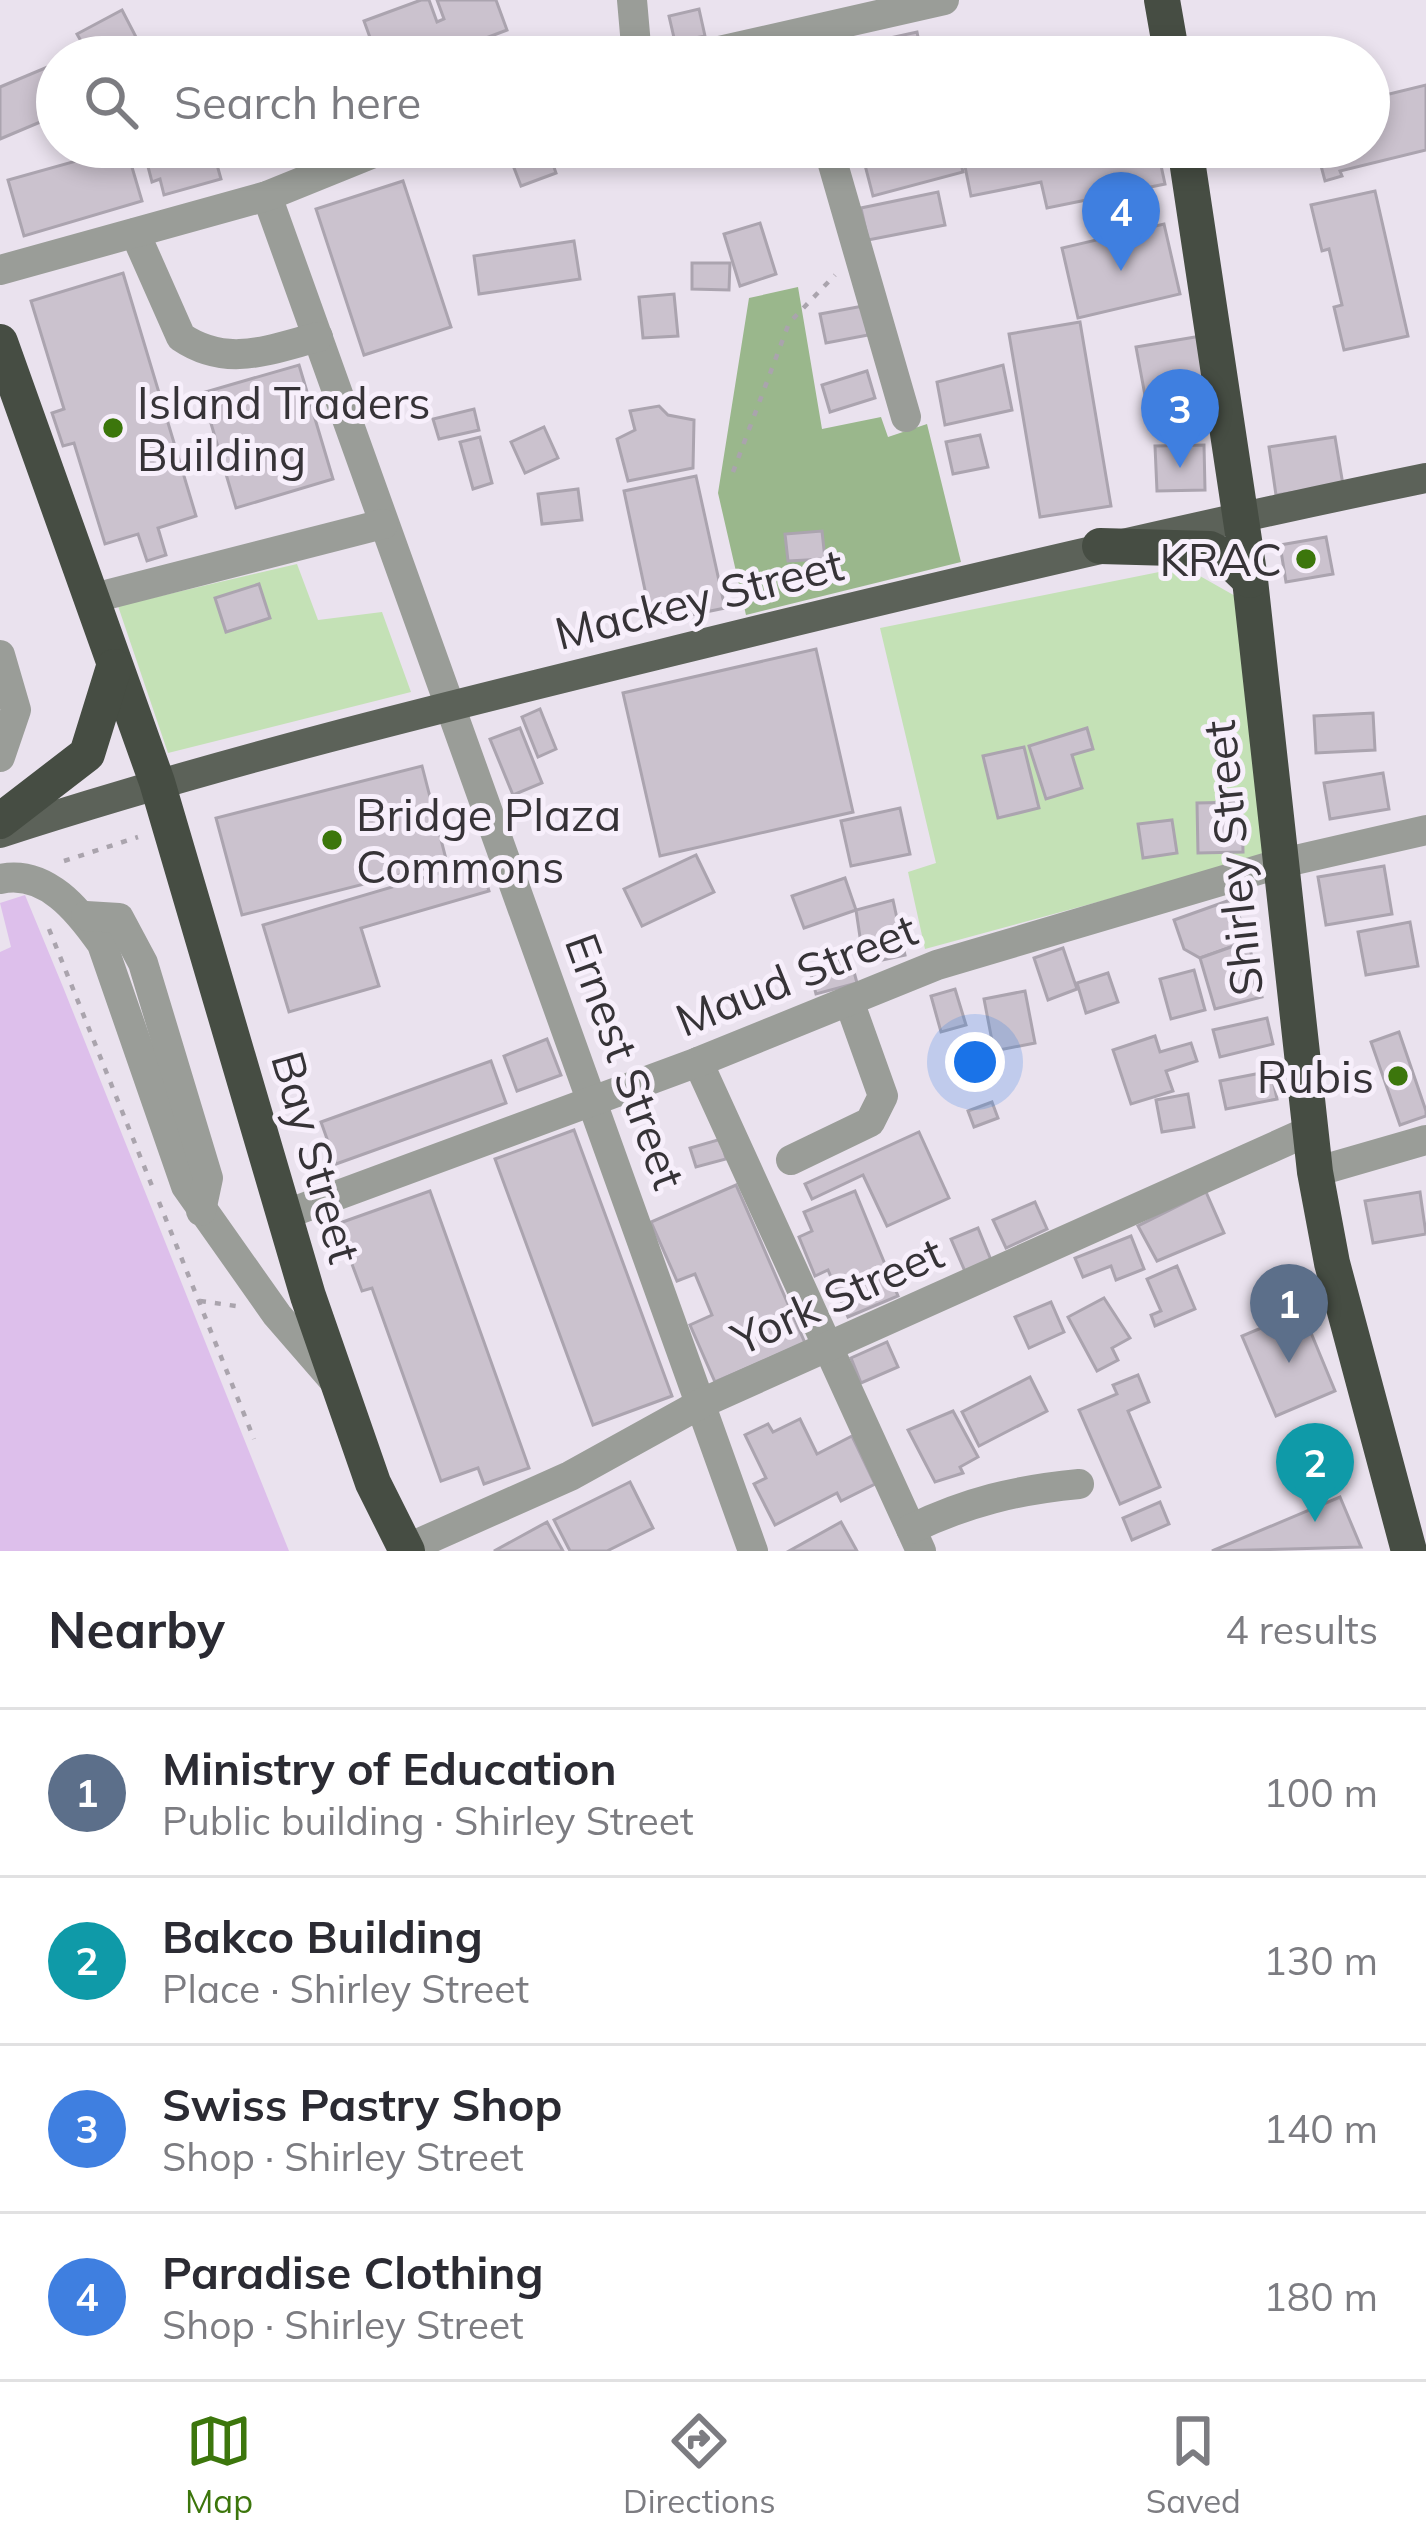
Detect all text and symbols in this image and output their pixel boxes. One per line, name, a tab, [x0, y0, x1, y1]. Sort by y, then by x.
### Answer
search box	[36, 36, 1390, 168]
icon: search	[78, 69, 144, 135]
text: Search here	[174, 74, 421, 130]
pin: 4	[1082, 172, 1160, 271]
pin: 3	[1141, 369, 1219, 468]
place label: Island Traders Building	[137, 374, 431, 482]
marker: Island Traders Building	[100, 415, 126, 441]
place label: KRAC	[1160, 531, 1282, 587]
street label: Mackey Street	[549, 535, 849, 661]
marker: KRAC	[1293, 546, 1319, 572]
street label: Shirley Street	[1190, 718, 1274, 998]
place label: Bridge Plaza Commons	[356, 786, 621, 894]
marker: Bridge Plaza Commons	[319, 827, 345, 853]
street label: Maud Street	[667, 900, 925, 1048]
street label: Ernest Street	[554, 926, 698, 1196]
your location	[945, 1032, 1005, 1092]
street label: Bay Street	[260, 1045, 374, 1269]
place label: Rubis	[1257, 1048, 1374, 1104]
marker: Rubis	[1385, 1063, 1411, 1089]
street label: York Street	[722, 1224, 951, 1367]
pin: 1	[1250, 1264, 1328, 1363]
pin: 2	[1276, 1423, 1354, 1522]
text: Nearby	[48, 1597, 225, 1661]
text: 4 results	[1225, 1605, 1378, 1654]
text: Ministry of Education	[162, 1740, 617, 1796]
text: 1	[75, 1768, 99, 1817]
text: 100 m	[1263, 1768, 1378, 1817]
text: Public building · Shirley Street	[162, 1796, 694, 1845]
text: Bakco Building	[162, 1908, 483, 1964]
text: 2	[75, 1936, 99, 1985]
text: 130 m	[1263, 1936, 1378, 1985]
text: Place · Shirley Street	[162, 1964, 529, 2013]
text: Swiss Pastry Shop	[162, 2076, 562, 2132]
text: 3	[75, 2104, 99, 2153]
text: 140 m	[1263, 2104, 1378, 2153]
text: Shop · Shirley Street	[162, 2132, 524, 2181]
text: Paradise Clothing	[162, 2244, 543, 2300]
text: 4	[75, 2272, 99, 2321]
text: 180 m	[1263, 2272, 1378, 2321]
text: Shop · Shirley Street	[162, 2300, 524, 2349]
tab: Map	[185, 2408, 253, 2521]
tab: Directions	[623, 2408, 776, 2521]
tab: Saved	[1146, 2408, 1241, 2521]

